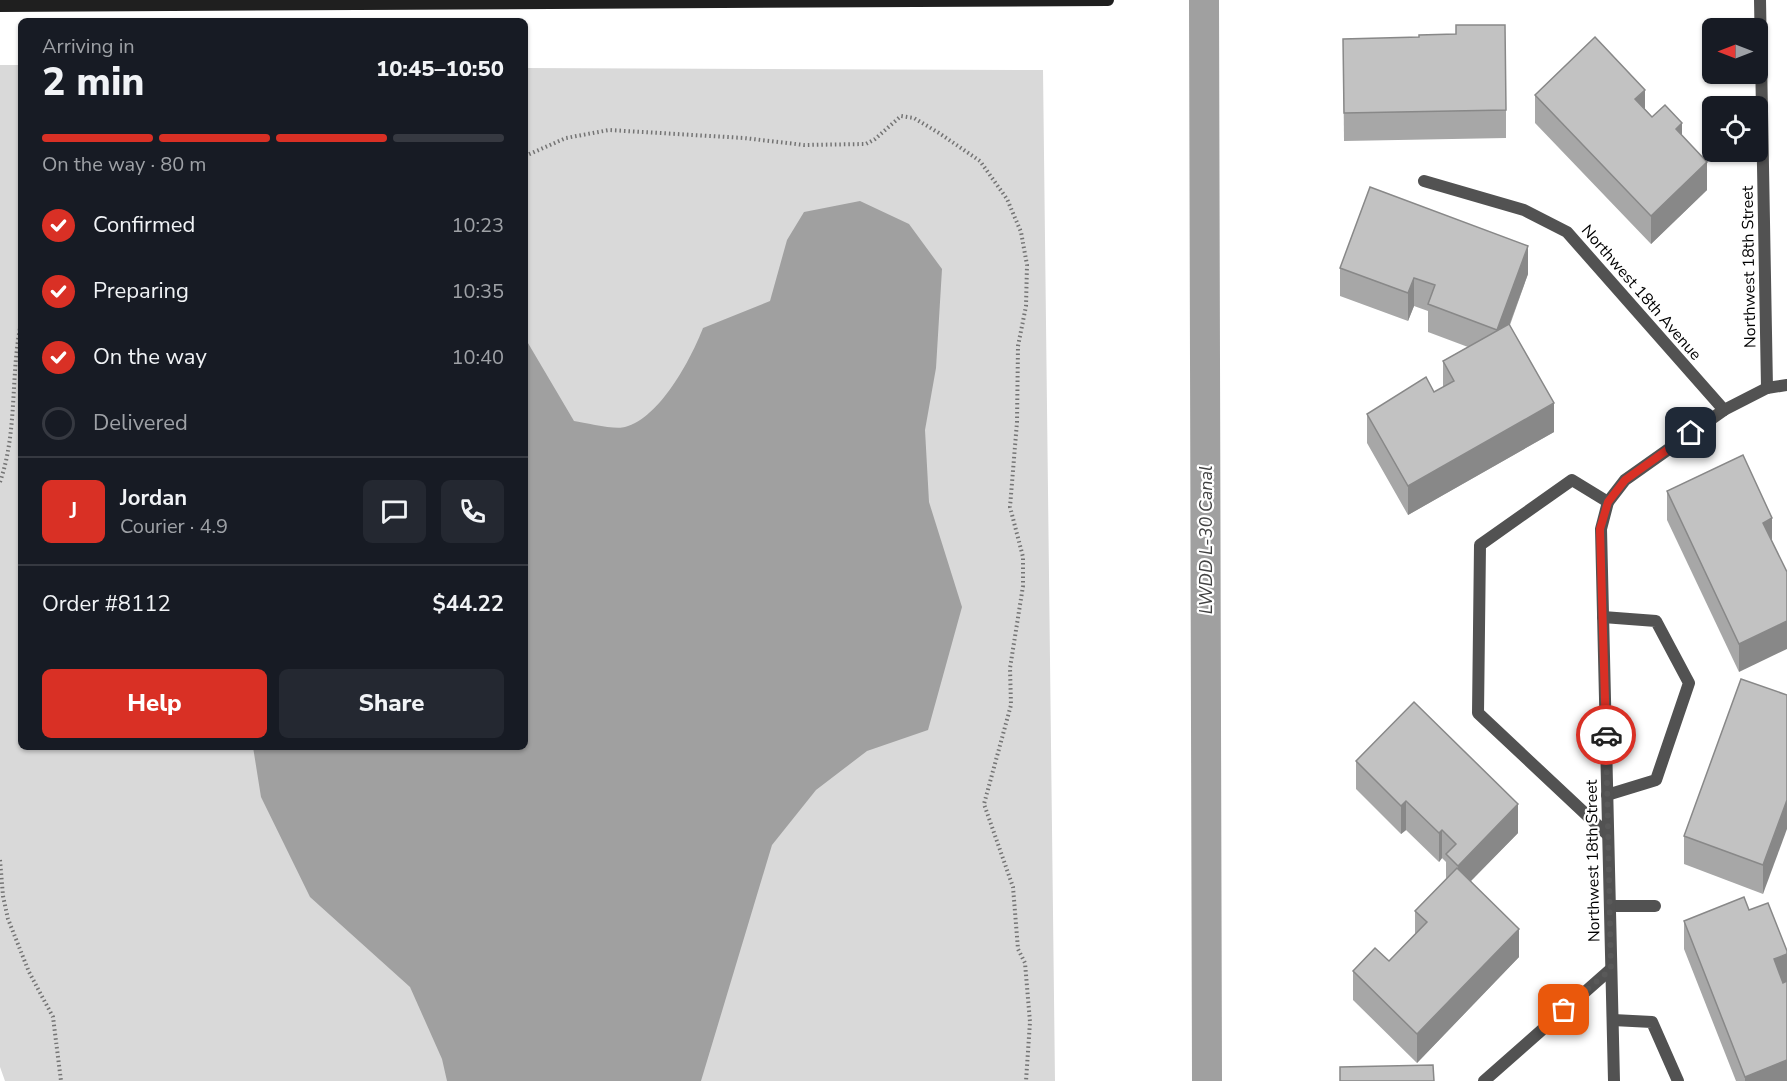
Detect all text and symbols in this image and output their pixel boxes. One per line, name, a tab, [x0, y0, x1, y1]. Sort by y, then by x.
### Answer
north arrow	[1702, 18, 1768, 84]
map controls	[1702, 18, 1768, 162]
text: Arriving in	[42, 33, 135, 60]
text: 10:45–10:50	[376, 54, 504, 84]
text: 2 min	[42, 56, 145, 109]
button: locate	[1702, 96, 1768, 162]
text: On the way · 80 m	[42, 151, 206, 178]
street label: Northwest 18th Street	[1737, 185, 1761, 348]
icon: check	[42, 209, 75, 242]
text: Confirmed	[93, 210, 195, 240]
text: 10:23	[451, 212, 504, 239]
street label: Northwest 18th Avenue	[1576, 220, 1706, 365]
icon: check	[42, 275, 75, 308]
text: Preparing	[93, 276, 189, 306]
text: 10:35	[451, 278, 504, 305]
icon: check	[42, 341, 75, 374]
text: On the way	[93, 342, 207, 372]
text: 10:40	[451, 344, 504, 371]
pin	[1665, 407, 1716, 458]
text: Delivered	[93, 408, 188, 438]
icon: home	[1674, 416, 1707, 449]
water label: LWDD L-30 Canal	[1194, 466, 1218, 614]
button: chat	[363, 480, 426, 543]
button: phone	[441, 480, 504, 543]
text: Jordan	[120, 483, 187, 513]
text: J	[70, 496, 77, 526]
text: Courier · 4.9	[120, 513, 228, 540]
text: Order #8112	[42, 589, 171, 619]
text: $44.22	[433, 589, 504, 619]
button: Help	[42, 669, 267, 738]
button: Share	[279, 669, 504, 738]
courier	[1576, 705, 1636, 765]
icon: car	[1590, 719, 1623, 752]
street label: Northwest 18th Street	[1581, 779, 1605, 942]
pin	[1538, 984, 1589, 1035]
icon: bag	[1547, 993, 1580, 1026]

